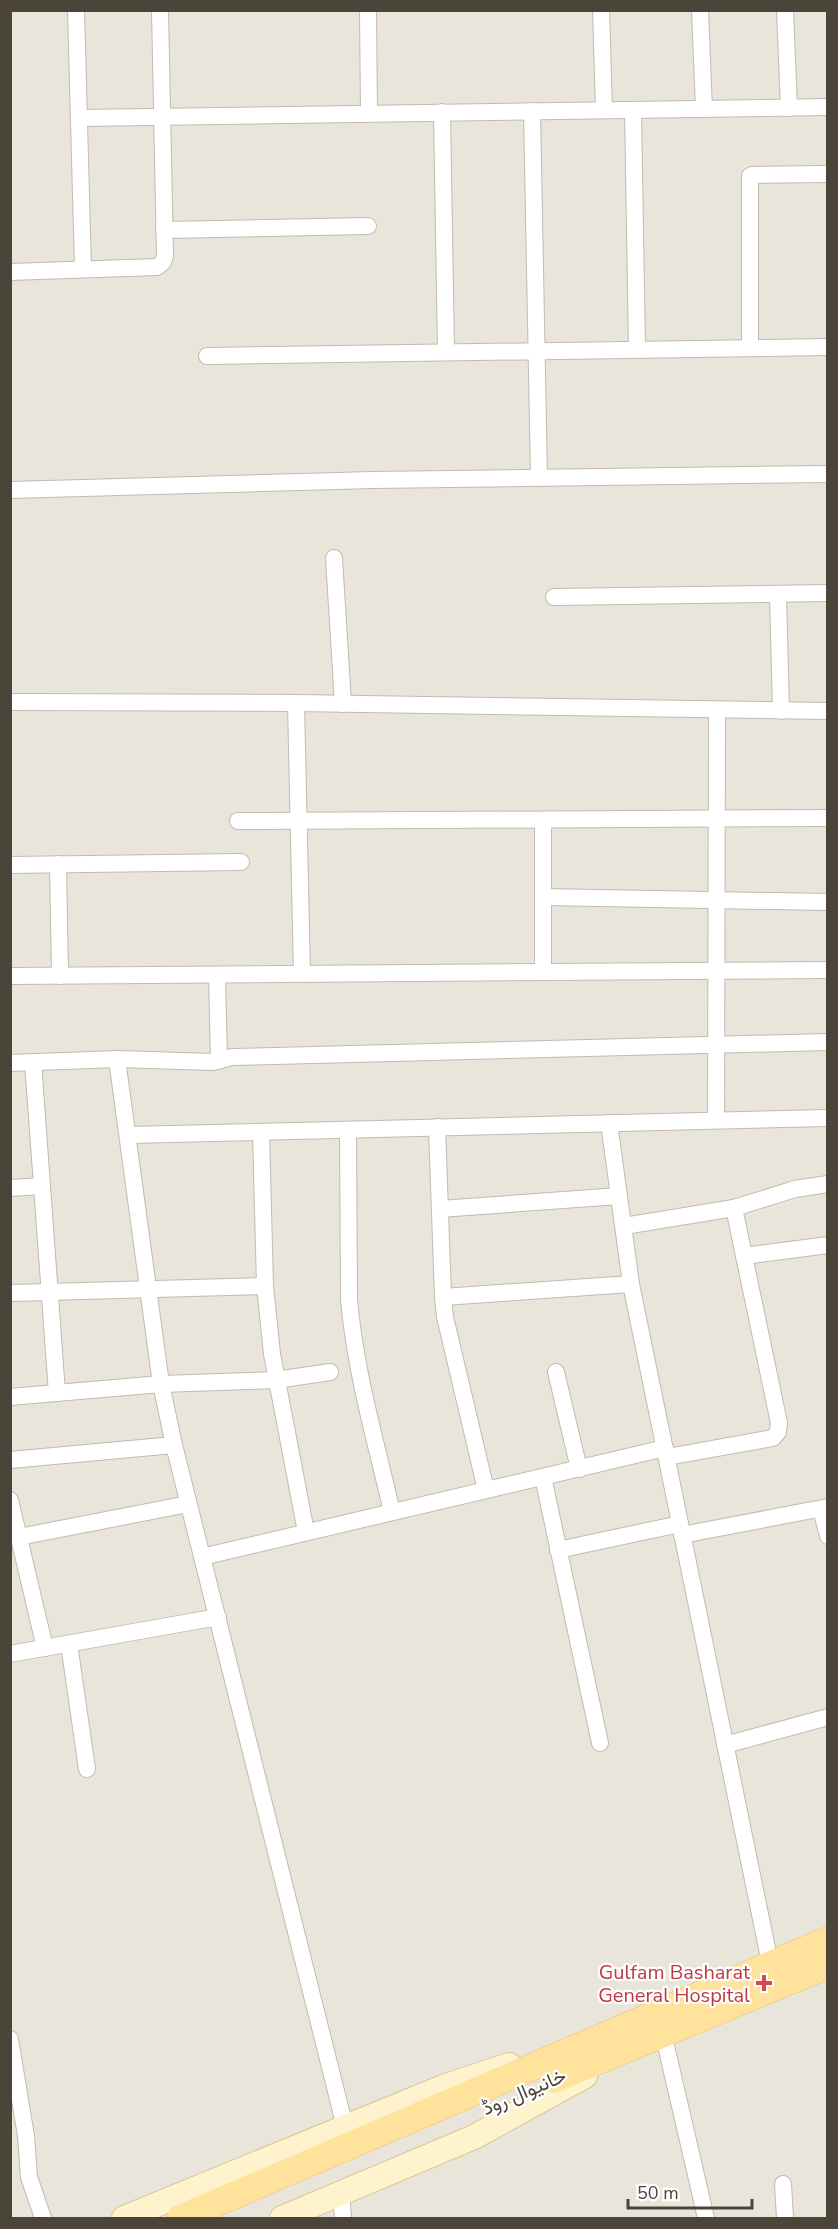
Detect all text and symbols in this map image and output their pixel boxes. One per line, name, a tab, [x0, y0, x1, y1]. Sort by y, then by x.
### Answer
place label: Gulfam Basharat General Hospital	[598, 1959, 751, 2009]
marker: Gulfam Basharat General Hospital	[755, 1974, 773, 1992]
street label: خانیوال روڈ	[478, 2062, 570, 2122]
scale bar	[628, 2172, 752, 2210]
text: 50 m	[637, 2181, 679, 2205]

